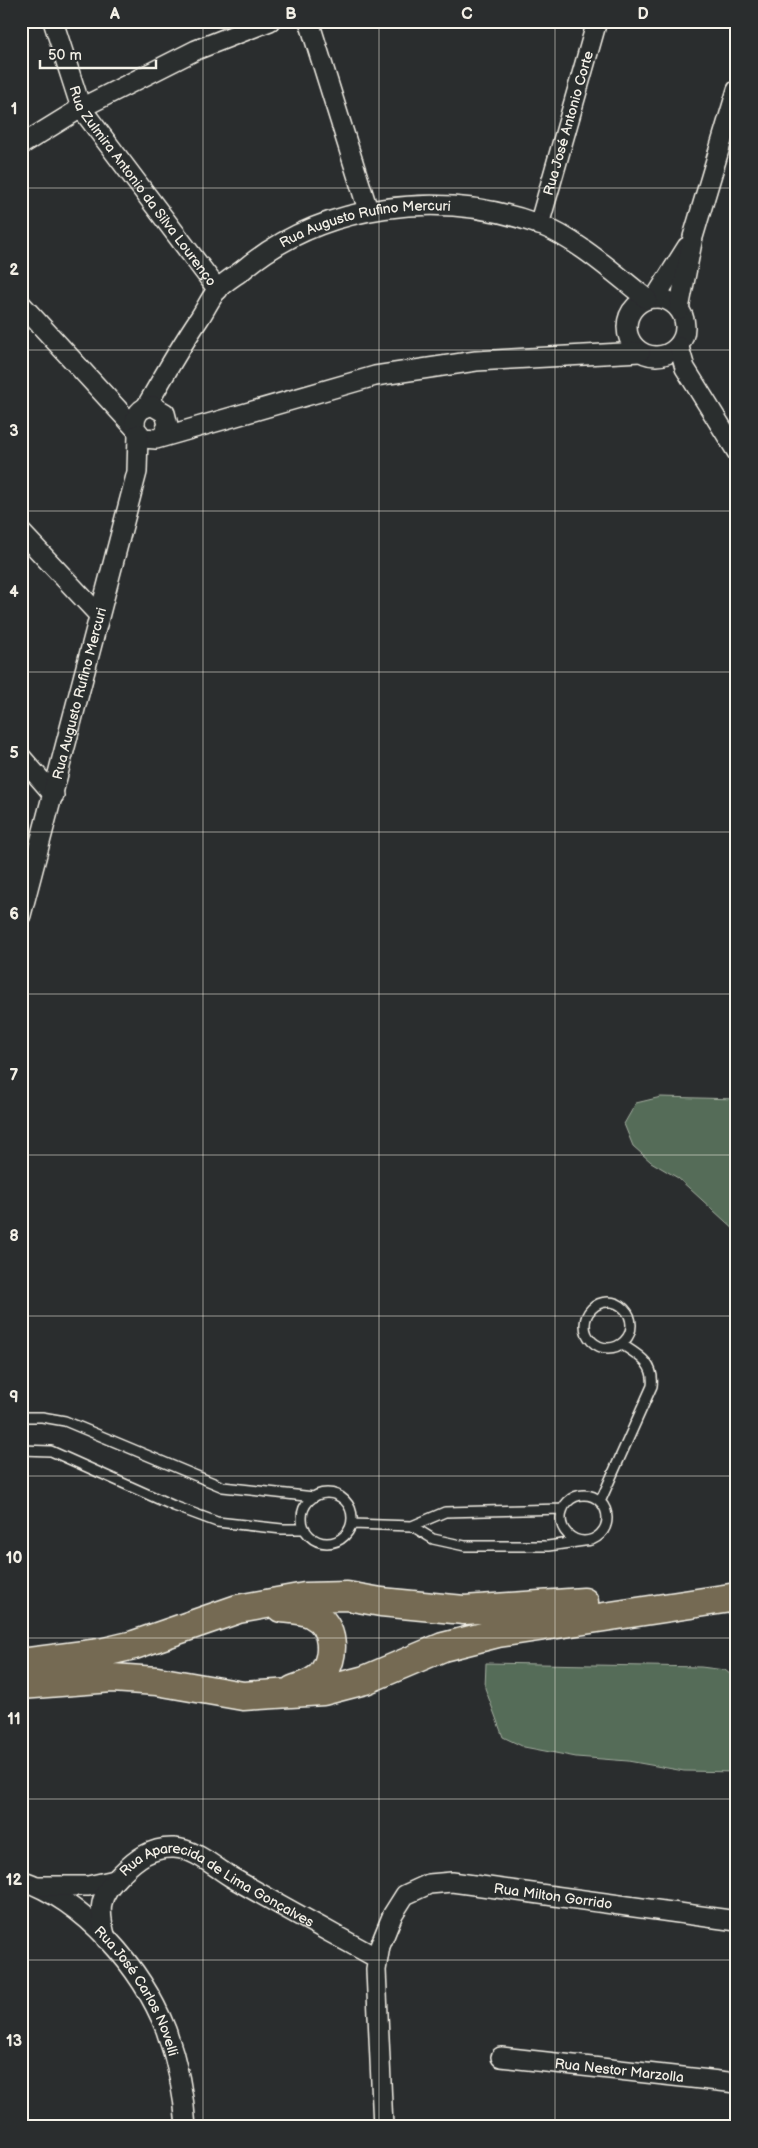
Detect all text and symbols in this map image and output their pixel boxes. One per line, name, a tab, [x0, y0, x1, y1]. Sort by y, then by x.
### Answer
text: A	[109, 5, 120, 24]
text: B	[285, 5, 297, 24]
text: C	[461, 5, 473, 24]
text: D	[637, 5, 649, 24]
scale bar	[40, 38, 156, 70]
text: 50 m	[48, 46, 82, 65]
street label: Rua José Antonio Corte	[539, 49, 597, 197]
street label: Rua Zulmira Antonio da Silva Lourenço	[66, 83, 220, 289]
text: 1	[11, 100, 17, 119]
street label: Rua Augusto Rufino Mercuri	[276, 197, 451, 251]
text: 2	[9, 261, 19, 280]
text: 3	[9, 422, 19, 441]
text: 4	[9, 583, 19, 602]
street label: Rua Augusto Rufino Mercuri	[48, 606, 110, 781]
text: 5	[9, 744, 19, 763]
text: 6	[9, 905, 19, 924]
text: 7	[10, 1066, 19, 1085]
text: 8	[9, 1227, 19, 1246]
text: 9	[9, 1388, 19, 1407]
text: 10	[6, 1549, 22, 1568]
text: 11	[7, 1710, 21, 1729]
street label: Rua Aparecida de Lima Gonçalves	[116, 1839, 317, 1931]
text: 12	[6, 1871, 23, 1890]
street label: Rua Milton Gorrido	[493, 1879, 613, 1912]
street label: Rua José Carlos Novelli	[91, 1922, 182, 2058]
text: 13	[6, 2032, 22, 2051]
street label: Rua Nestor Marzolla	[554, 2054, 685, 2086]

